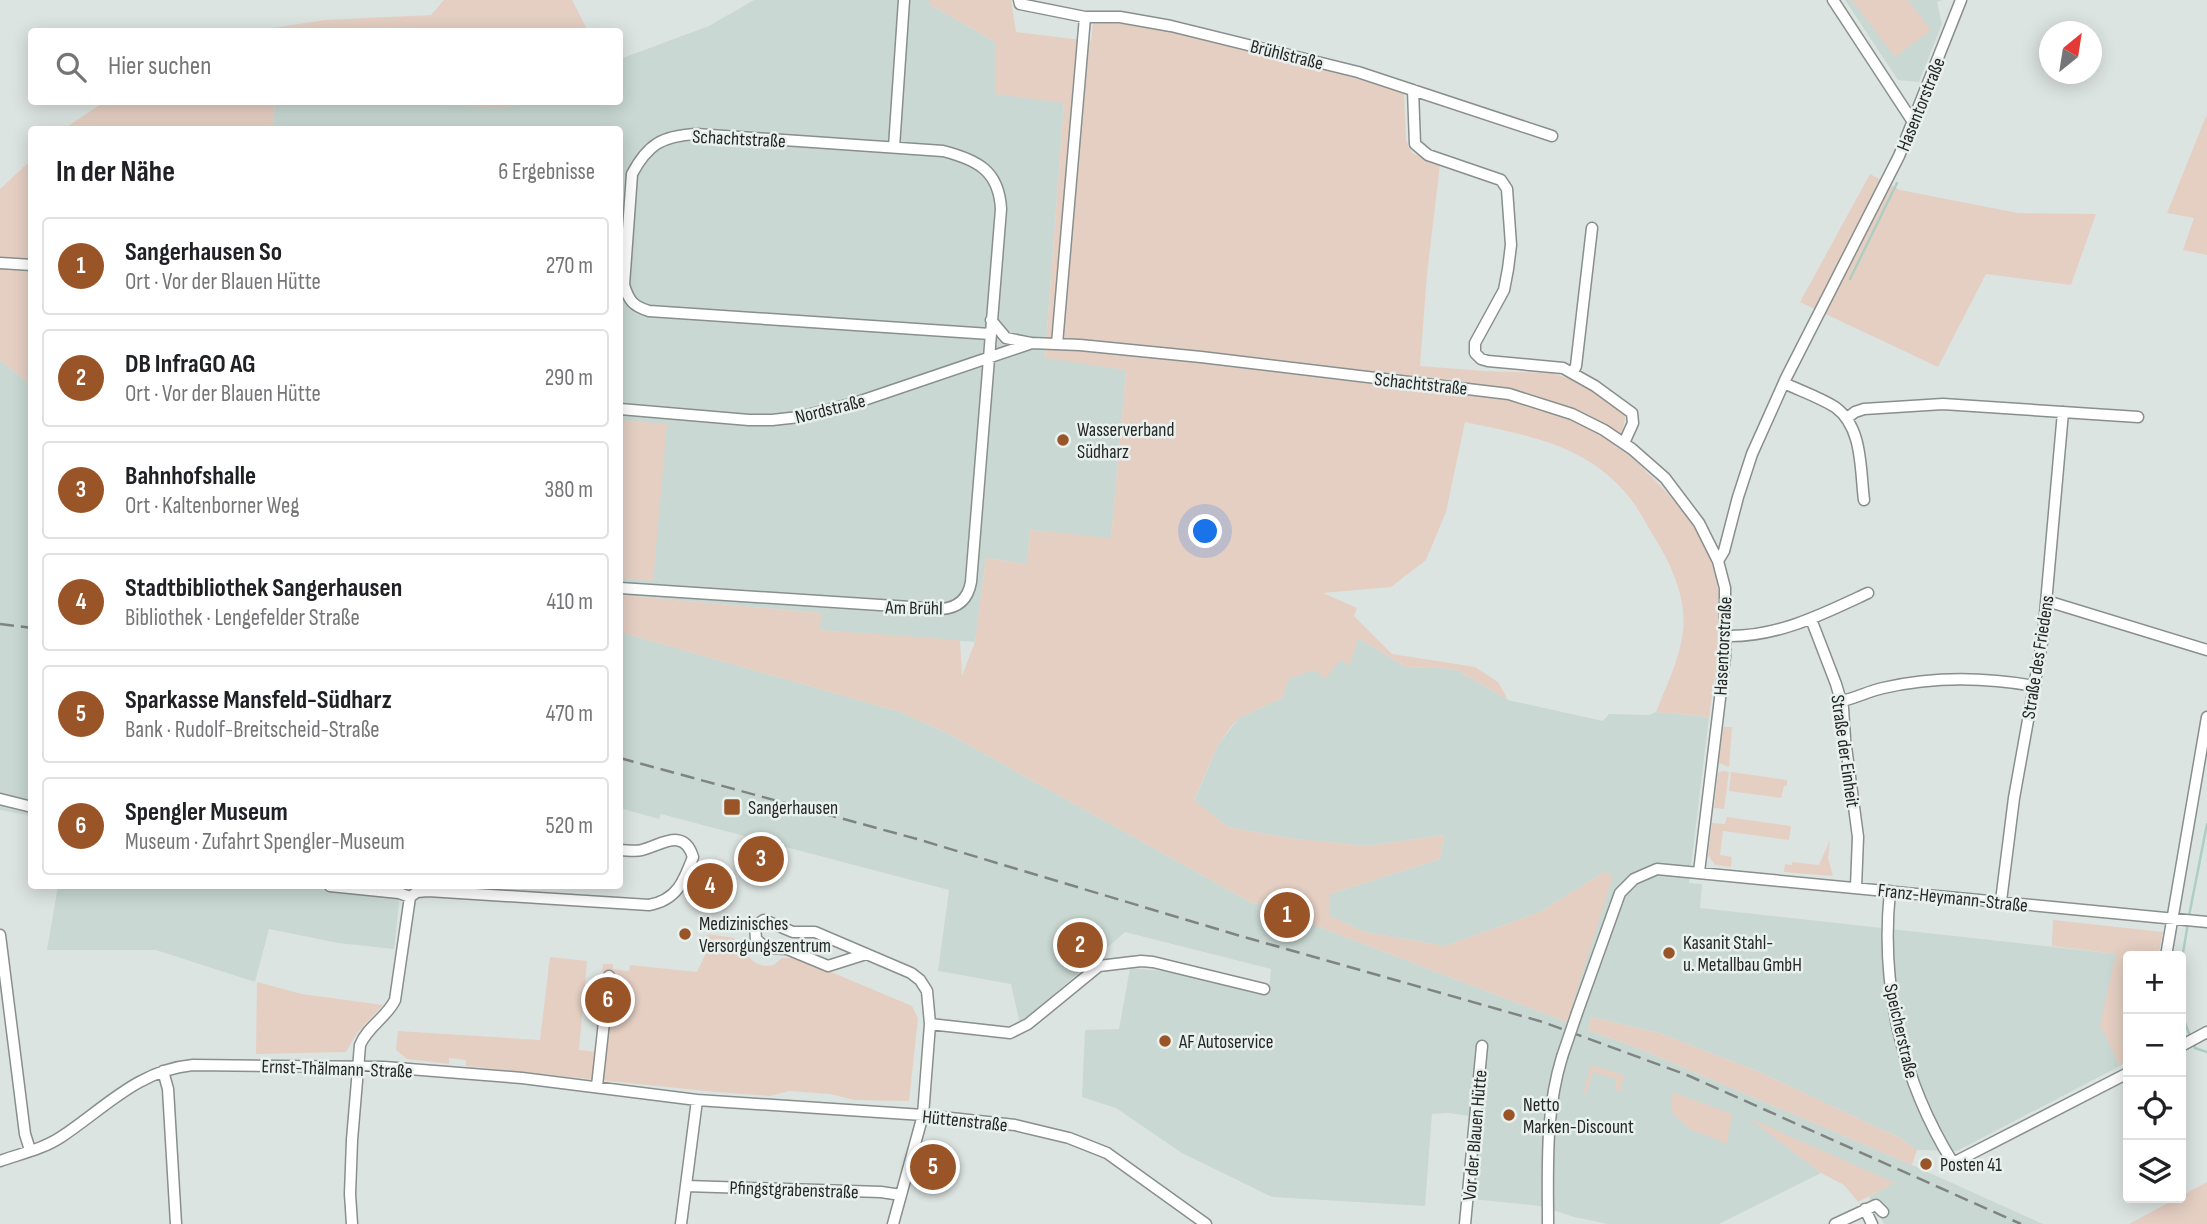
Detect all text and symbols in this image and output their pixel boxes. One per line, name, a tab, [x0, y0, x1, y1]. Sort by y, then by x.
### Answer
north arrow	[2039, 21, 2102, 84]
search box	[28, 28, 623, 105]
street label: Brühlstraße	[1248, 35, 1325, 76]
icon: search	[52, 48, 90, 86]
text: Hier suchen	[108, 51, 211, 82]
street label: Hasentorstraße	[1892, 54, 1951, 155]
street label: Schachtstraße	[692, 126, 786, 153]
text: In der Nähe	[56, 154, 175, 190]
text: 6 Ergebnisse	[498, 158, 595, 186]
text: Sangerhausen So	[125, 237, 282, 268]
text: 1	[76, 252, 86, 280]
text: 270 m	[546, 252, 593, 280]
text: Ort · Vor der Blauen Hütte	[125, 268, 321, 296]
text: DB InfraGO AG	[125, 349, 256, 380]
text: 2	[76, 364, 86, 392]
text: 290 m	[545, 364, 593, 392]
street label: Schachtstraße	[1373, 368, 1468, 401]
text: Ort · Vor der Blauen Hütte	[125, 380, 321, 408]
street label: Nordstraße	[793, 390, 868, 429]
place label: Wasserverband Südharz	[1077, 419, 1174, 464]
marker: Wasserverband Südharz	[1055, 432, 1071, 448]
text: Bahnhofshalle	[125, 461, 256, 492]
text: 3	[76, 476, 86, 504]
text: 380 m	[545, 476, 593, 504]
text: Ort · Kaltenborner Weg	[125, 492, 300, 520]
your location	[1188, 514, 1222, 548]
text: Stadtbibliothek Sangerhausen	[125, 573, 402, 604]
text: 4	[76, 588, 86, 616]
text: 410 m	[547, 588, 593, 616]
street label: Straße des Friedens	[2017, 594, 2060, 721]
street label: Am Brühl	[884, 596, 943, 620]
street label: Hasentorstraße	[1709, 596, 1738, 696]
text: Bibliothek · Lengefelder Straße	[125, 604, 360, 632]
text: Sparkasse Mansfeld-Südharz	[125, 685, 392, 716]
street label: Straße der Einheit	[1825, 693, 1864, 809]
text: 5	[76, 700, 86, 728]
text: 470 m	[546, 700, 593, 728]
text: Bank · Rudolf-Breitscheid-Straße	[125, 716, 380, 744]
text: Spengler Museum	[125, 797, 288, 828]
marker: Sangerhausen	[722, 797, 742, 817]
place label: Sangerhausen	[748, 797, 838, 820]
text: 6	[76, 812, 86, 840]
text: 520 m	[546, 812, 593, 840]
text: Museum · Zufahrt Spengler-Museum	[125, 828, 405, 856]
pin: 3	[738, 833, 784, 885]
pin: 4	[687, 860, 733, 912]
street label: Franz-Heymann-Straße	[1877, 879, 2029, 918]
pin: 1	[1264, 889, 1310, 941]
place label: Medizinisches Versorgungszentrum	[699, 913, 831, 958]
pin: 2	[1057, 919, 1103, 971]
marker: Medizinisches Versorgungszentrum	[677, 926, 693, 942]
place label: Kasanit Stahl- u. Metallbau GmbH	[1683, 932, 1802, 977]
marker: Kasanit Stahl- u. Metallbau GmbH	[1661, 945, 1677, 961]
map controls	[2123, 951, 2186, 1203]
button: +	[2123, 951, 2186, 1014]
pin: 6	[585, 974, 631, 1026]
street label: Speicherstraße	[1878, 982, 1923, 1081]
button: −	[2123, 1014, 2186, 1077]
place label: AF Autoservice	[1178, 1031, 1273, 1054]
marker: AF Autoservice	[1157, 1033, 1173, 1049]
street label: Ernst-Thälmann-Straße	[261, 1055, 413, 1084]
street label: Vor der Blauen Hütte	[1458, 1069, 1493, 1201]
button: locate	[2123, 1077, 2186, 1140]
place label: Netto Marken-Discount	[1523, 1094, 1634, 1139]
street label: Hüttenstraße	[921, 1106, 1009, 1137]
marker: Netto Marken-Discount	[1501, 1107, 1517, 1123]
button: layers	[2123, 1140, 2186, 1203]
pin: 5	[910, 1141, 956, 1193]
place label: Posten 41	[1940, 1154, 2002, 1177]
marker: Posten 41	[1918, 1156, 1934, 1172]
street label: Pfingstgrabenstraße	[729, 1177, 859, 1204]

